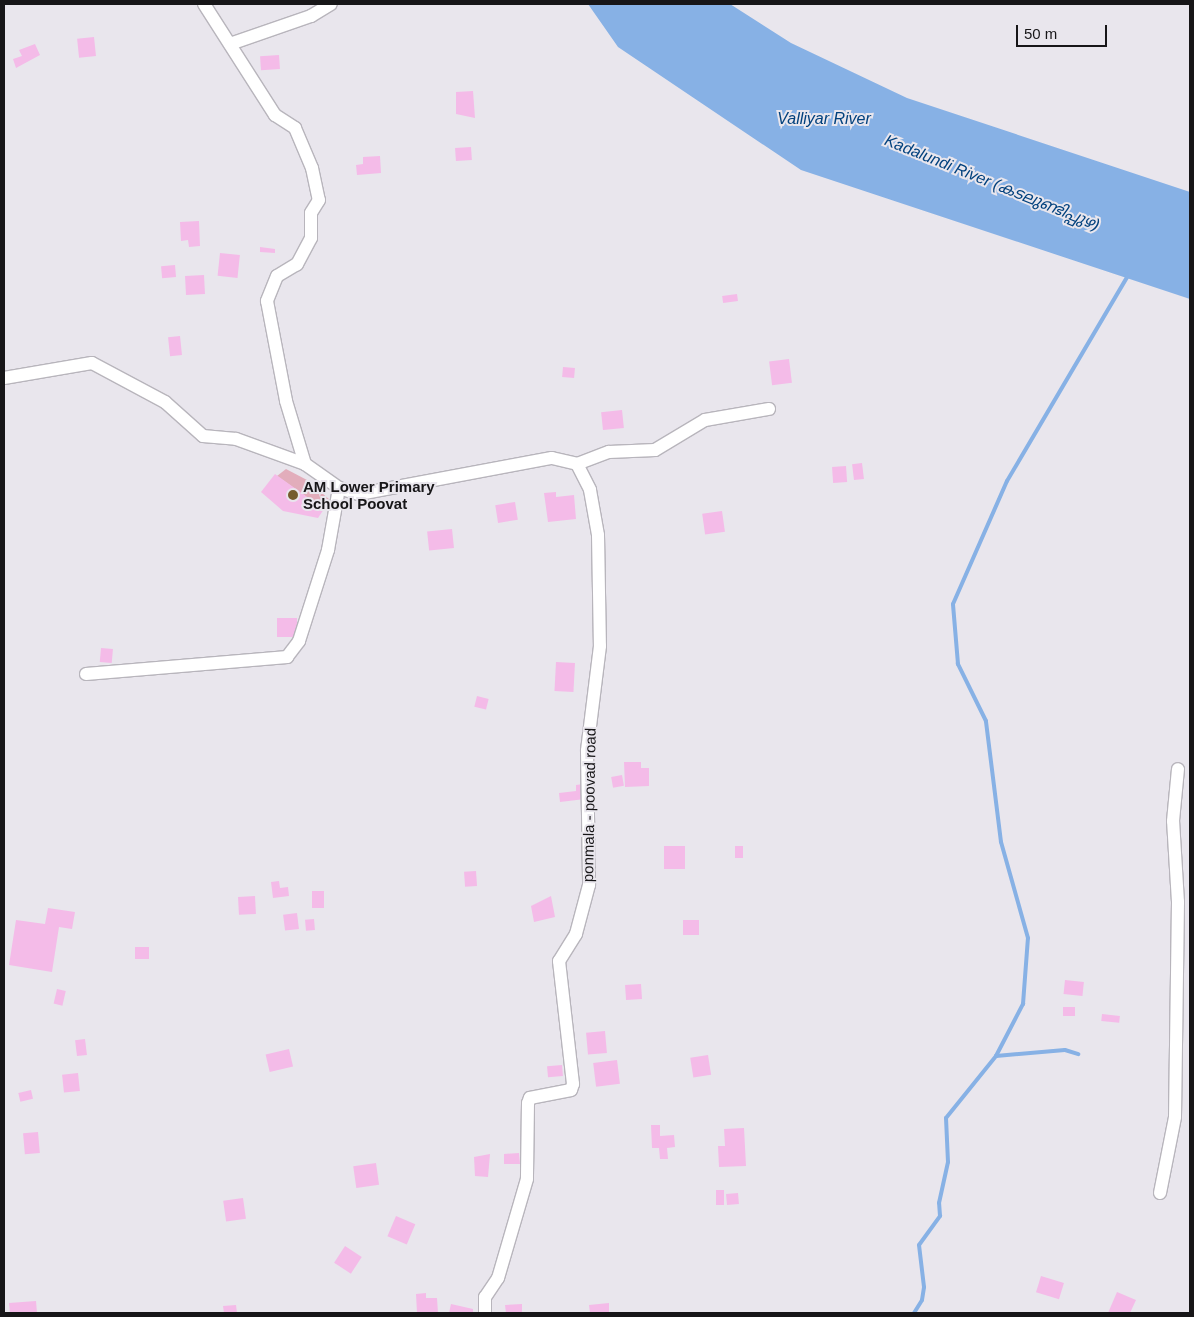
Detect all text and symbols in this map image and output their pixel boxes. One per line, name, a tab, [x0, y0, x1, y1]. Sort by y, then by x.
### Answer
scale bar	[1019, 15, 1110, 47]
text: 50 m	[1024, 25, 1057, 42]
water label: Valliyar River	[777, 109, 871, 129]
water label: Kadalundi River (കടലുണ്ടിപ്പുഴ)	[882, 131, 1102, 235]
place label: AM Lower Primary School Poovat	[303, 477, 435, 512]
marker: AM Lower Primary School Poovat	[287, 489, 299, 501]
street label: ponmala - poovad road	[579, 728, 599, 882]

